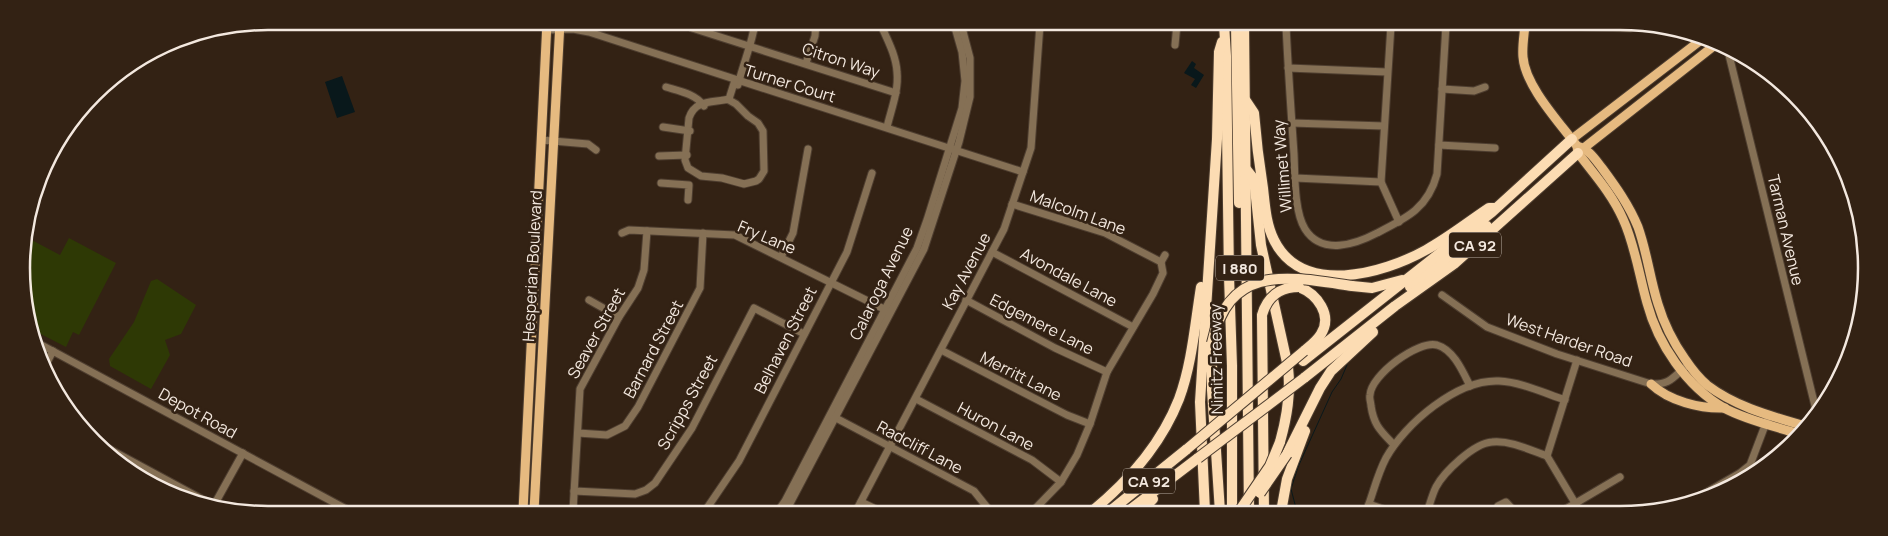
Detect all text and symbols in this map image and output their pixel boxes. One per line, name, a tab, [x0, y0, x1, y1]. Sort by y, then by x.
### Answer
street label: Citron Way	[799, 37, 883, 83]
street label: Turner Court	[742, 59, 838, 107]
street label: Willimet Way	[1267, 118, 1297, 213]
street label: Tarman Avenue	[1763, 172, 1809, 288]
street label: Malcolm Lane	[1027, 184, 1129, 240]
street label: Hesperian Boulevard	[517, 190, 547, 342]
street label: Fry Lane	[735, 215, 799, 259]
street label: Calaroga Avenue	[844, 222, 918, 344]
street label: Kay Avenue	[936, 229, 996, 313]
road number: CA 92	[1449, 232, 1501, 258]
street label: Avondale Lane	[1017, 242, 1121, 312]
road number: I 880	[1216, 256, 1264, 280]
street label: Belhaven Street	[749, 283, 821, 397]
street label: Seaver Street	[562, 284, 630, 382]
street label: Edgemere Lane	[986, 288, 1098, 360]
street label: Barnard Street	[618, 296, 688, 402]
street label: Nimitz Freeway	[1204, 303, 1228, 415]
street label: West Harder Road	[1503, 308, 1635, 372]
street label: Merritt Lane	[976, 346, 1066, 406]
street label: Scripps Street	[652, 350, 722, 454]
street label: Depot Road	[155, 382, 241, 444]
street label: Huron Lane	[954, 397, 1038, 455]
street label: Radcliff Lane	[873, 415, 967, 479]
road number: CA 92	[1123, 468, 1175, 494]

